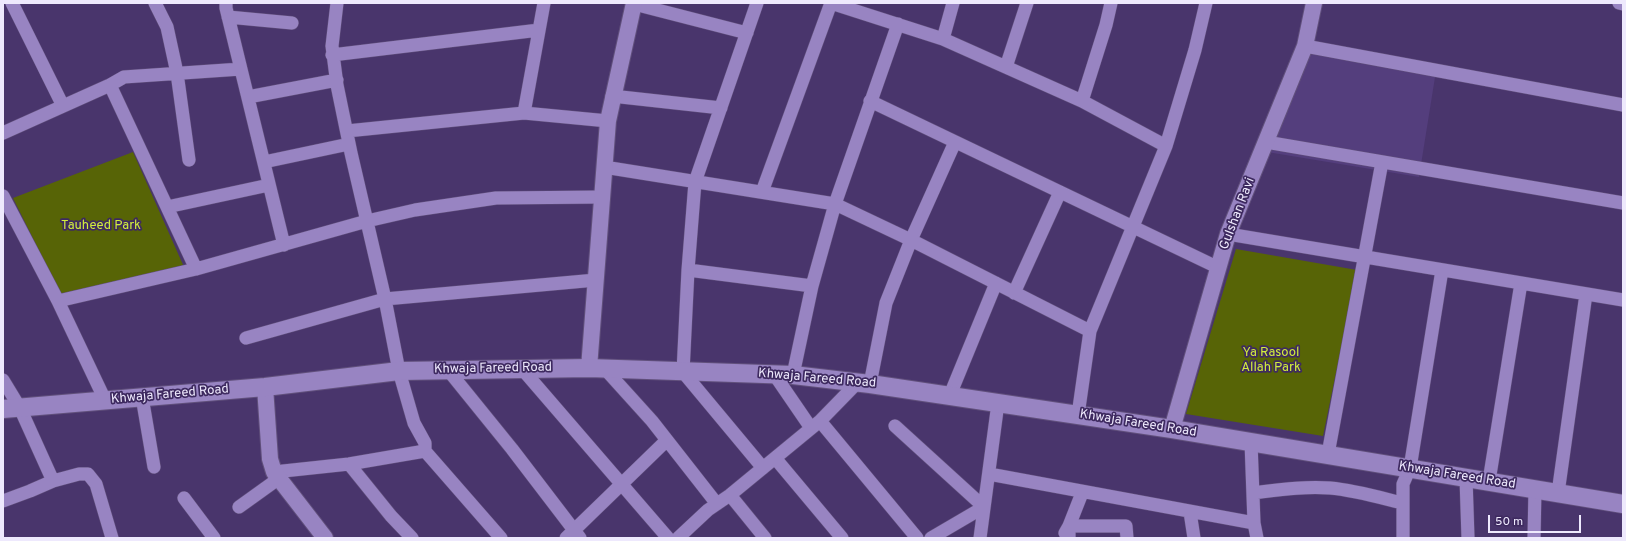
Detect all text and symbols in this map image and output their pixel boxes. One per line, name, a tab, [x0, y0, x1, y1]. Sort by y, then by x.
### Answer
street label: Gulshan Ravi	[1217, 176, 1259, 252]
park label: Tauheed Park	[61, 218, 141, 234]
park label: Ya Rasool Allah Park	[1241, 345, 1301, 376]
street label: Khwaja Fareed Road	[434, 360, 552, 378]
street label: Khwaja Fareed Road	[757, 366, 877, 392]
street label: Khwaja Fareed Road	[110, 382, 230, 408]
street label: Khwaja Fareed Road	[1078, 407, 1198, 441]
street label: Khwaja Fareed Road	[1397, 459, 1517, 493]
scale bar	[1490, 507, 1583, 533]
text: 50 m	[1495, 514, 1523, 530]

